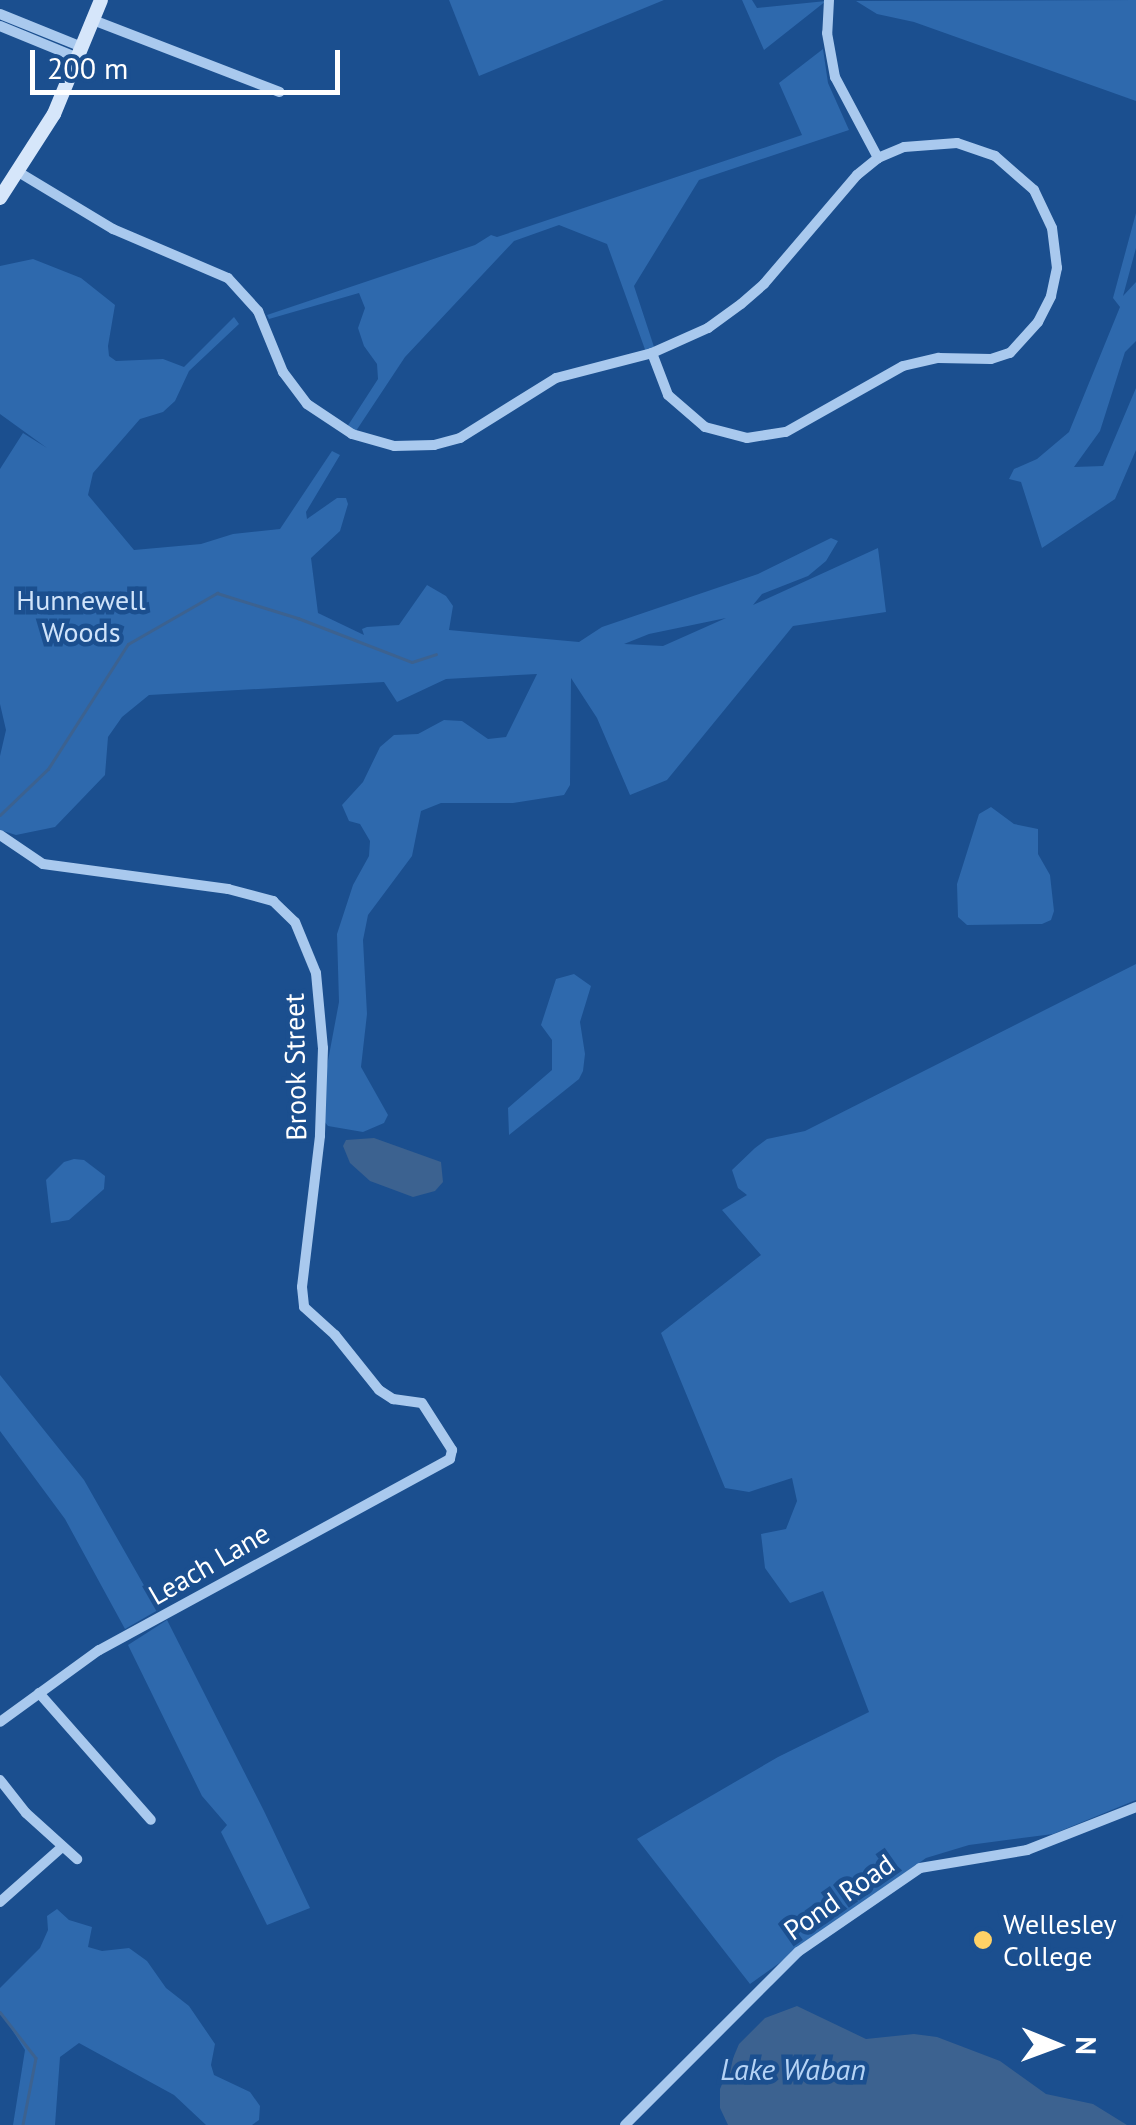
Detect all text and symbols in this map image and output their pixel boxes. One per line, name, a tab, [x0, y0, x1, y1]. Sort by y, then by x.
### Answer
scale bar	[35, 30, 345, 92]
text: 200 m	[47, 48, 128, 87]
park label: Hunnewell Woods	[16, 583, 146, 649]
street label: Brook Street	[277, 993, 313, 1141]
street label: Leach Lane	[143, 1516, 275, 1612]
street label: Pond Road	[777, 1847, 901, 1947]
place label: Wellesley College	[1003, 1907, 1116, 1973]
marker: Wellesley College	[972, 1929, 994, 1951]
north arrow	[1006, 1995, 1106, 2095]
text: N	[1068, 2036, 1105, 2055]
water label: Lake Waban	[720, 2051, 866, 2087]

